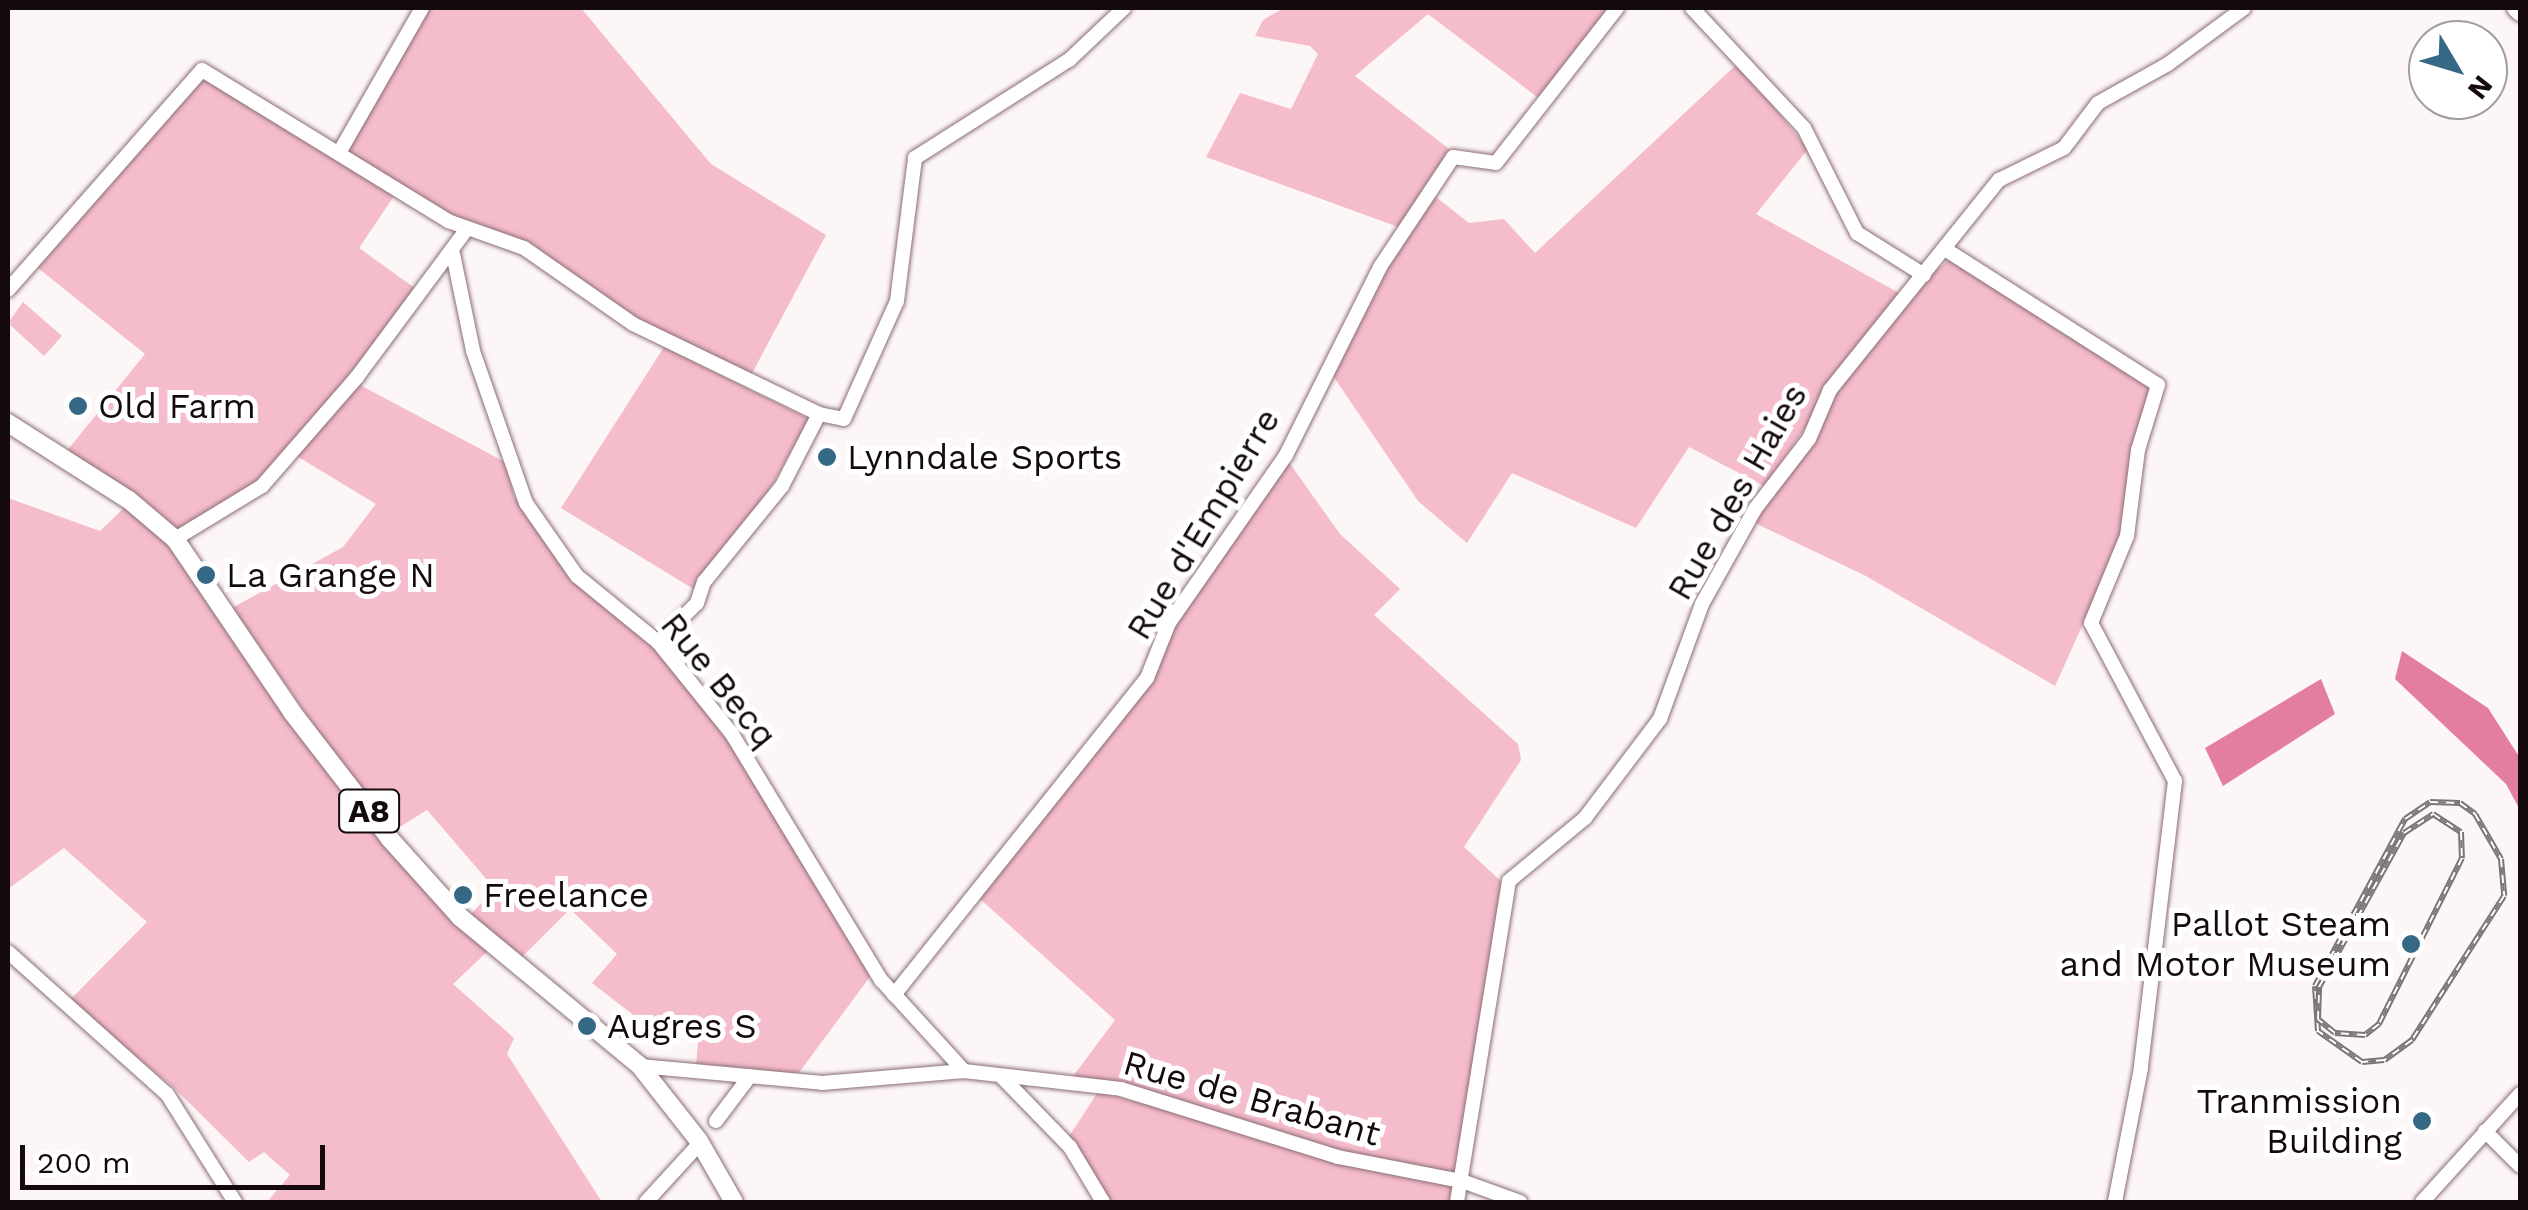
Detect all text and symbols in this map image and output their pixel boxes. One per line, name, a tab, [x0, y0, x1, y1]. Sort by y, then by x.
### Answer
north arrow	[2408, 20, 2508, 120]
text: N	[2461, 69, 2500, 106]
street label: Rue des Haies	[1658, 377, 1816, 607]
place label: Old Farm	[98, 385, 256, 427]
marker: Old Farm	[67, 395, 89, 417]
street label: Rue d'Empierre	[1118, 401, 1288, 647]
place label: Lynndale Sports	[847, 436, 1122, 478]
marker: Lynndale Sports	[816, 446, 838, 468]
place label: La Grange N	[226, 554, 436, 596]
marker: La Grange N	[195, 564, 217, 586]
street label: Rue Becq	[652, 604, 786, 756]
road number: A8	[336, 784, 402, 838]
place label: Freelance	[483, 874, 649, 916]
marker: Freelance	[452, 884, 474, 906]
place label: Pallot Steam and Motor Museum	[2059, 903, 2391, 985]
marker: Pallot Steam and Motor Museum	[2400, 933, 2422, 955]
place label: Augres S	[607, 1005, 757, 1047]
marker: Augres S	[576, 1015, 598, 1037]
street label: Rue de Brabant	[1119, 1041, 1385, 1155]
place label: Tranmission Building	[2196, 1080, 2402, 1162]
marker: Tranmission Building	[2411, 1110, 2433, 1132]
scale bar	[25, 1125, 330, 1187]
text: 200 m	[37, 1145, 131, 1180]

